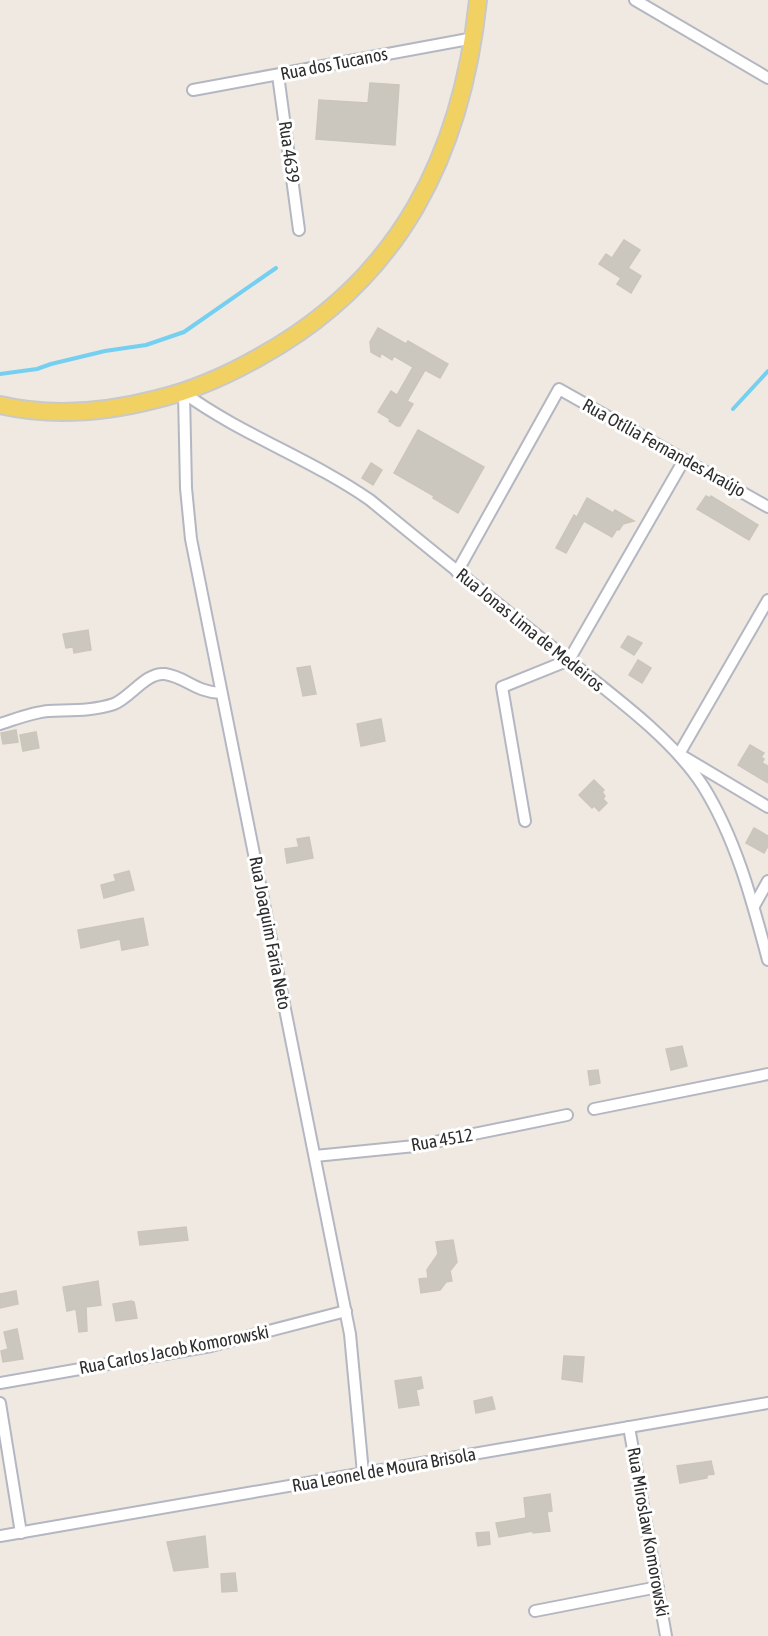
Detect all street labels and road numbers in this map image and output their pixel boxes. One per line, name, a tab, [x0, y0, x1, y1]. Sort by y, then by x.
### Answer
street label: Rua dos Tucanos	[279, 43, 389, 84]
street label: Rua 4639	[275, 120, 304, 184]
street label: Rua Otília Fernandes Araújo	[579, 394, 749, 501]
street label: Rua Jonas Lima de Medeiros	[452, 564, 608, 696]
street label: Rua Joaquim Faria Neto	[245, 854, 296, 1011]
street label: Rua 4512	[409, 1124, 474, 1155]
street label: Rua Carlos Jacob Komorowski	[77, 1321, 271, 1378]
street label: Rua Leonel de Moura Brisola	[290, 1443, 477, 1496]
street label: Rua Miroslaw Komorowski	[623, 1446, 674, 1618]

